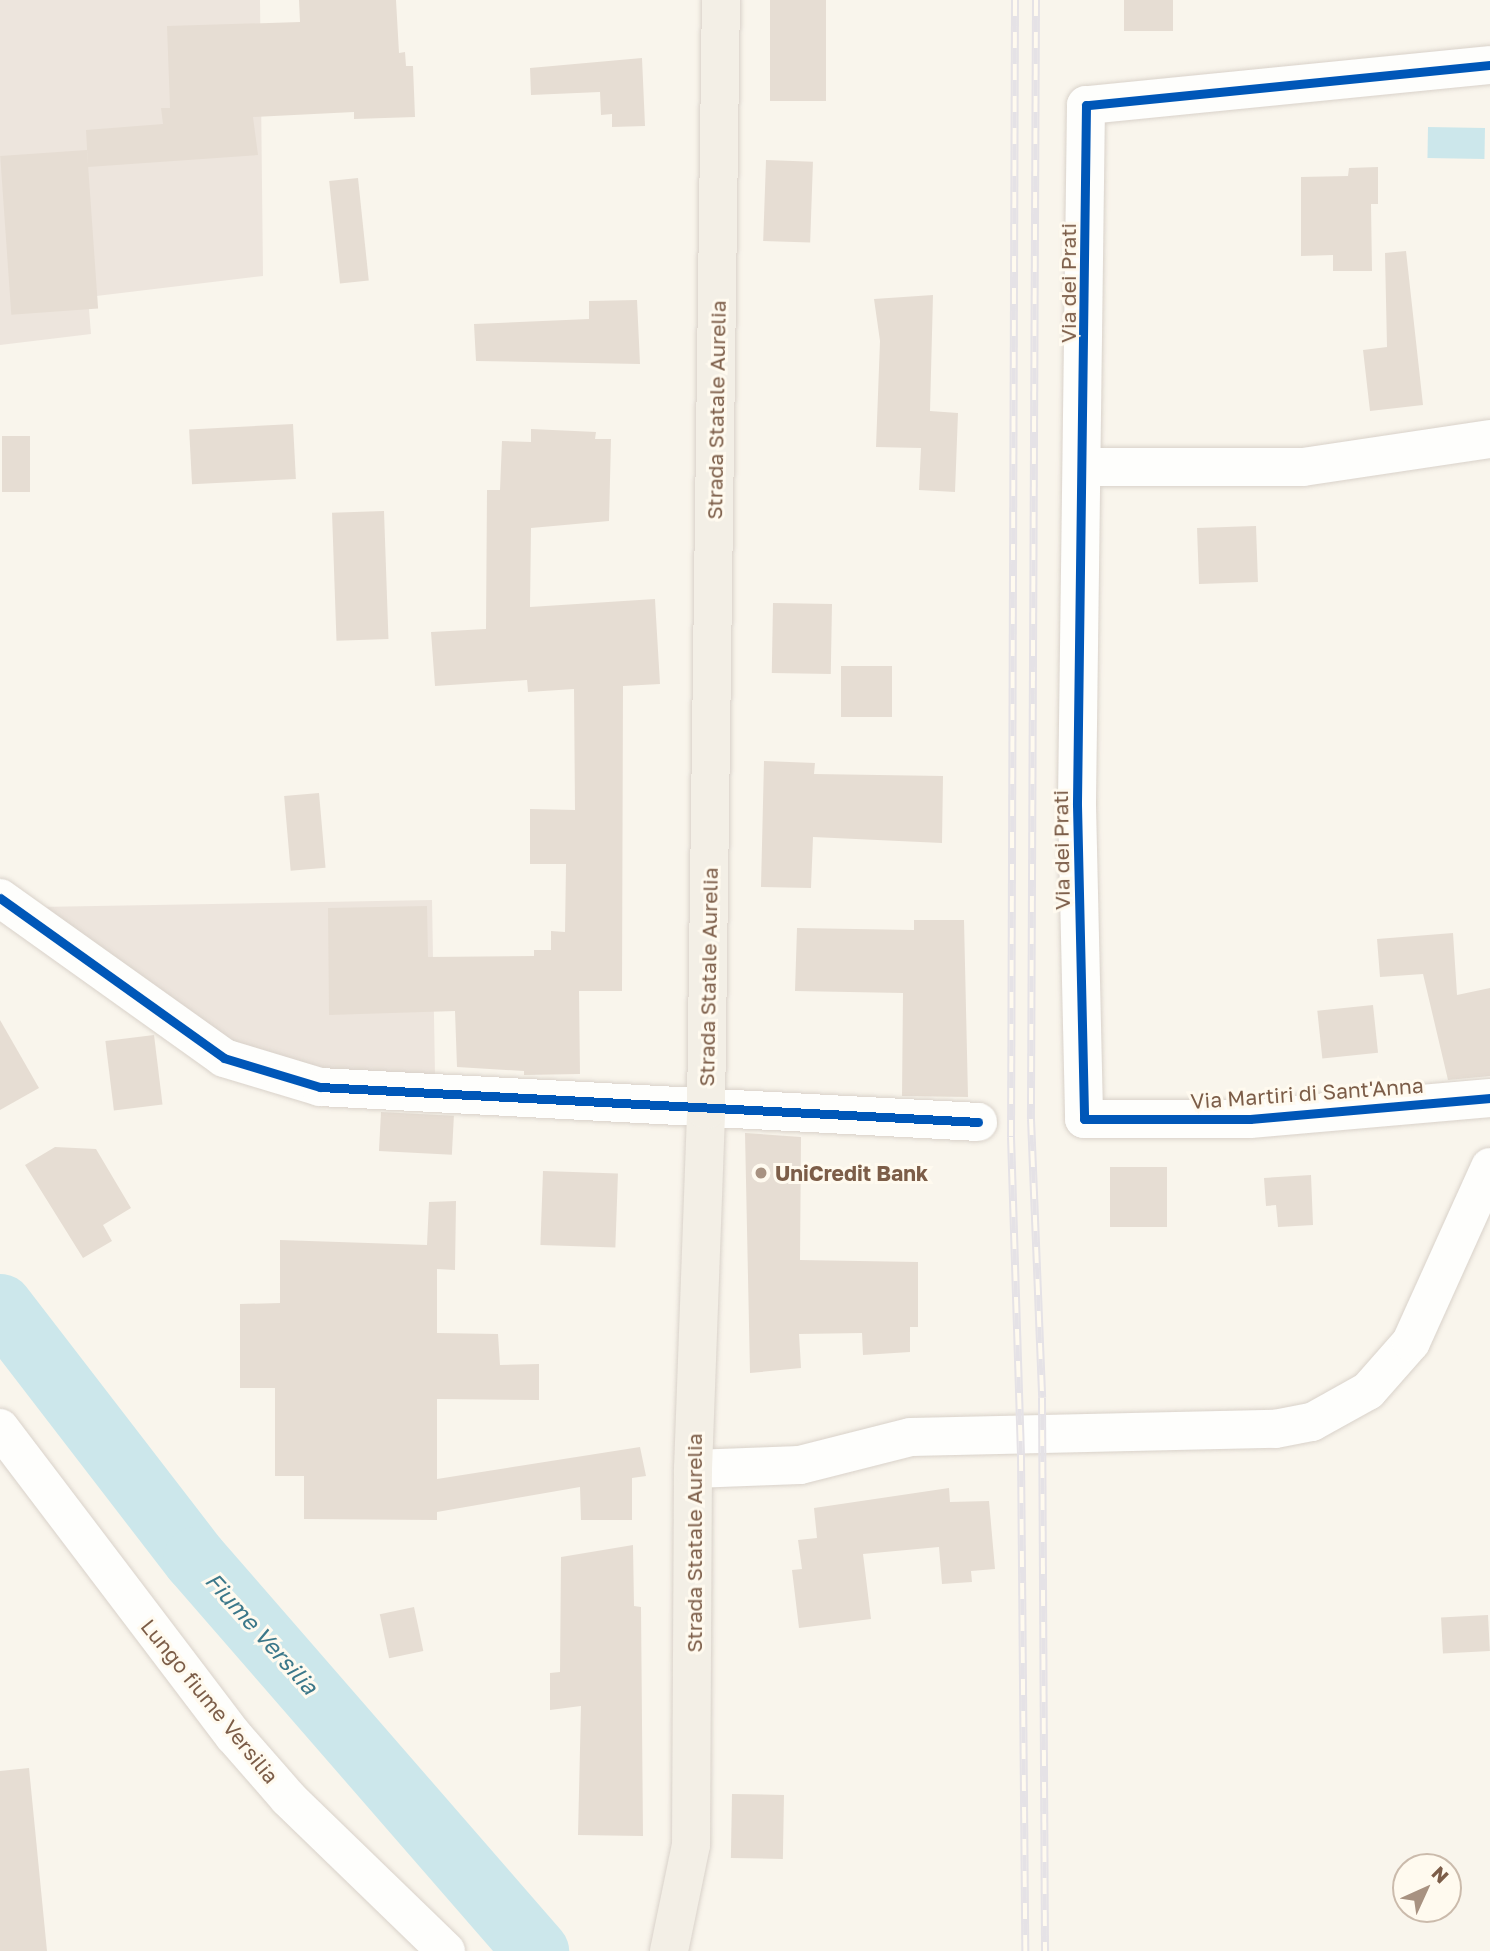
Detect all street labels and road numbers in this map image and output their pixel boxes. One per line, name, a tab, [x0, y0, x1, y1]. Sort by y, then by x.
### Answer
street label: Via dei Prati	[1055, 223, 1081, 343]
street label: Strada Statale Aurelia	[701, 300, 731, 520]
street label: Via dei Prati	[1047, 790, 1075, 910]
street label: Strada Statale Aurelia	[693, 867, 723, 1087]
street label: Via Martiri di Sant'Anna	[1190, 1072, 1424, 1114]
street label: Strada Statale Aurelia	[681, 1433, 707, 1653]
street label: Lungo fiume Versilia	[136, 1614, 284, 1788]

